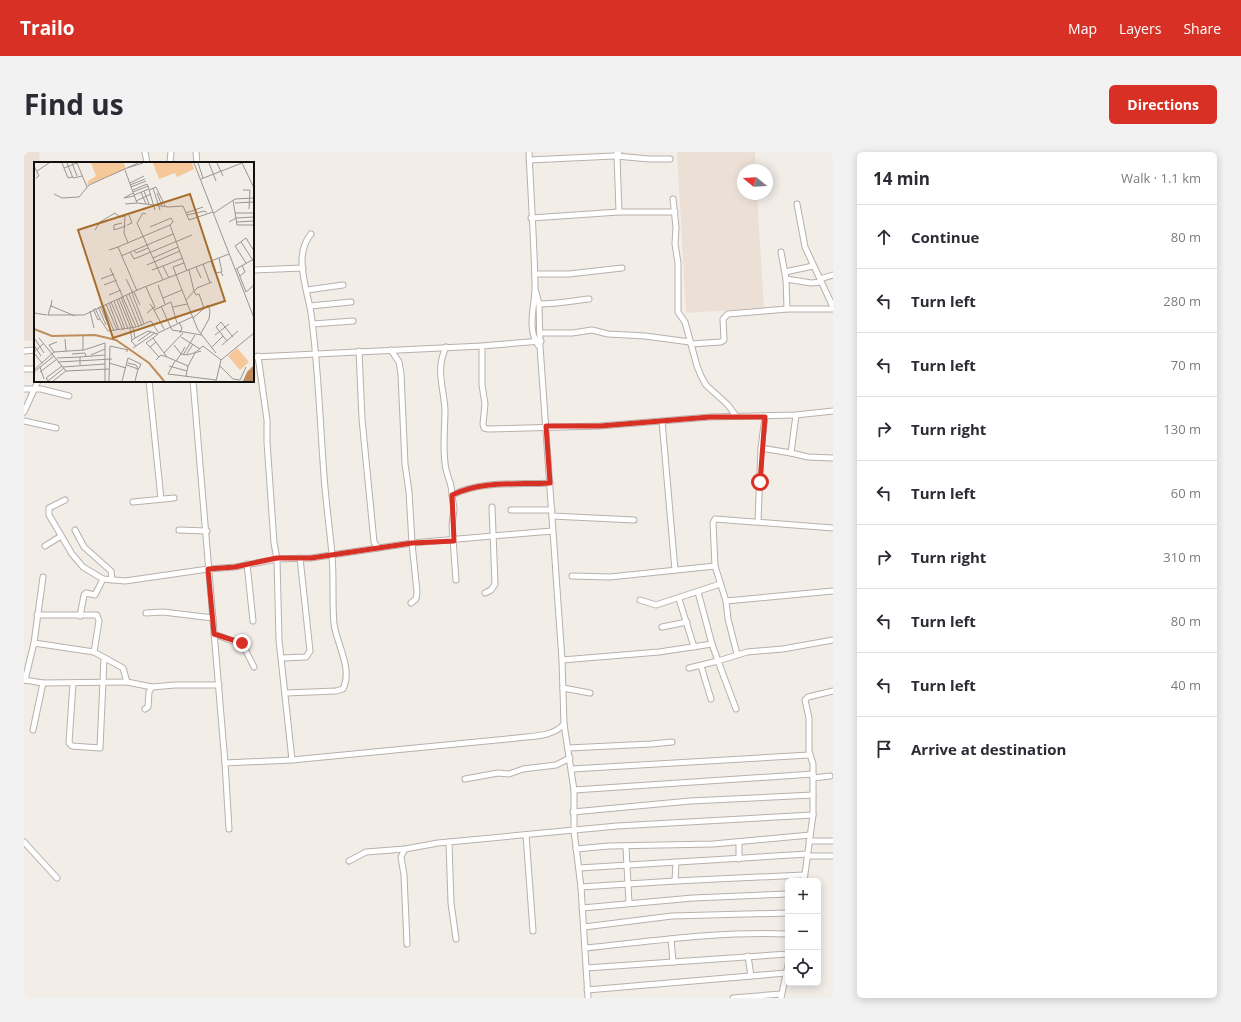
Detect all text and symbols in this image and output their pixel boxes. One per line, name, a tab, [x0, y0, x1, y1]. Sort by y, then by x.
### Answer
text: Trailo	[20, 15, 74, 41]
text: Map	[1068, 19, 1097, 38]
text: Layers	[1119, 19, 1161, 38]
text: Share	[1183, 19, 1221, 38]
text: Find us	[24, 85, 124, 123]
button: Directions	[1109, 85, 1217, 124]
inset map	[34, 162, 254, 382]
north arrow	[737, 164, 773, 200]
text: 14 min	[873, 167, 930, 190]
text: Walk · 1.1 km	[1121, 169, 1201, 187]
icon: ahead	[873, 226, 895, 248]
text: Continue	[911, 227, 979, 247]
text: 80 m	[1171, 228, 1201, 246]
icon: left	[873, 290, 895, 312]
text: Turn left	[911, 291, 976, 311]
text: 280 m	[1163, 292, 1201, 310]
icon: left	[873, 354, 895, 376]
text: Turn left	[911, 355, 976, 375]
text: 70 m	[1171, 356, 1201, 374]
icon: right	[873, 418, 895, 440]
text: Turn right	[911, 419, 986, 439]
text: 130 m	[1163, 420, 1201, 438]
route start	[751, 473, 769, 491]
icon: left	[873, 482, 895, 504]
text: Turn left	[911, 483, 976, 503]
text: 60 m	[1171, 484, 1201, 502]
icon: right	[873, 546, 895, 568]
text: Turn right	[911, 547, 986, 567]
text: 310 m	[1163, 548, 1201, 566]
icon: left	[873, 610, 895, 632]
text: Turn left	[911, 611, 976, 631]
text: 80 m	[1171, 612, 1201, 630]
route end	[233, 634, 251, 652]
icon: left	[873, 674, 895, 696]
text: Turn left	[911, 675, 976, 695]
text: 40 m	[1171, 676, 1201, 694]
icon: arrive	[873, 738, 895, 760]
text: Arrive at destination	[911, 739, 1066, 759]
map controls	[785, 878, 821, 986]
button: +	[785, 878, 821, 914]
button: −	[785, 914, 821, 950]
button: locate	[785, 950, 821, 986]

